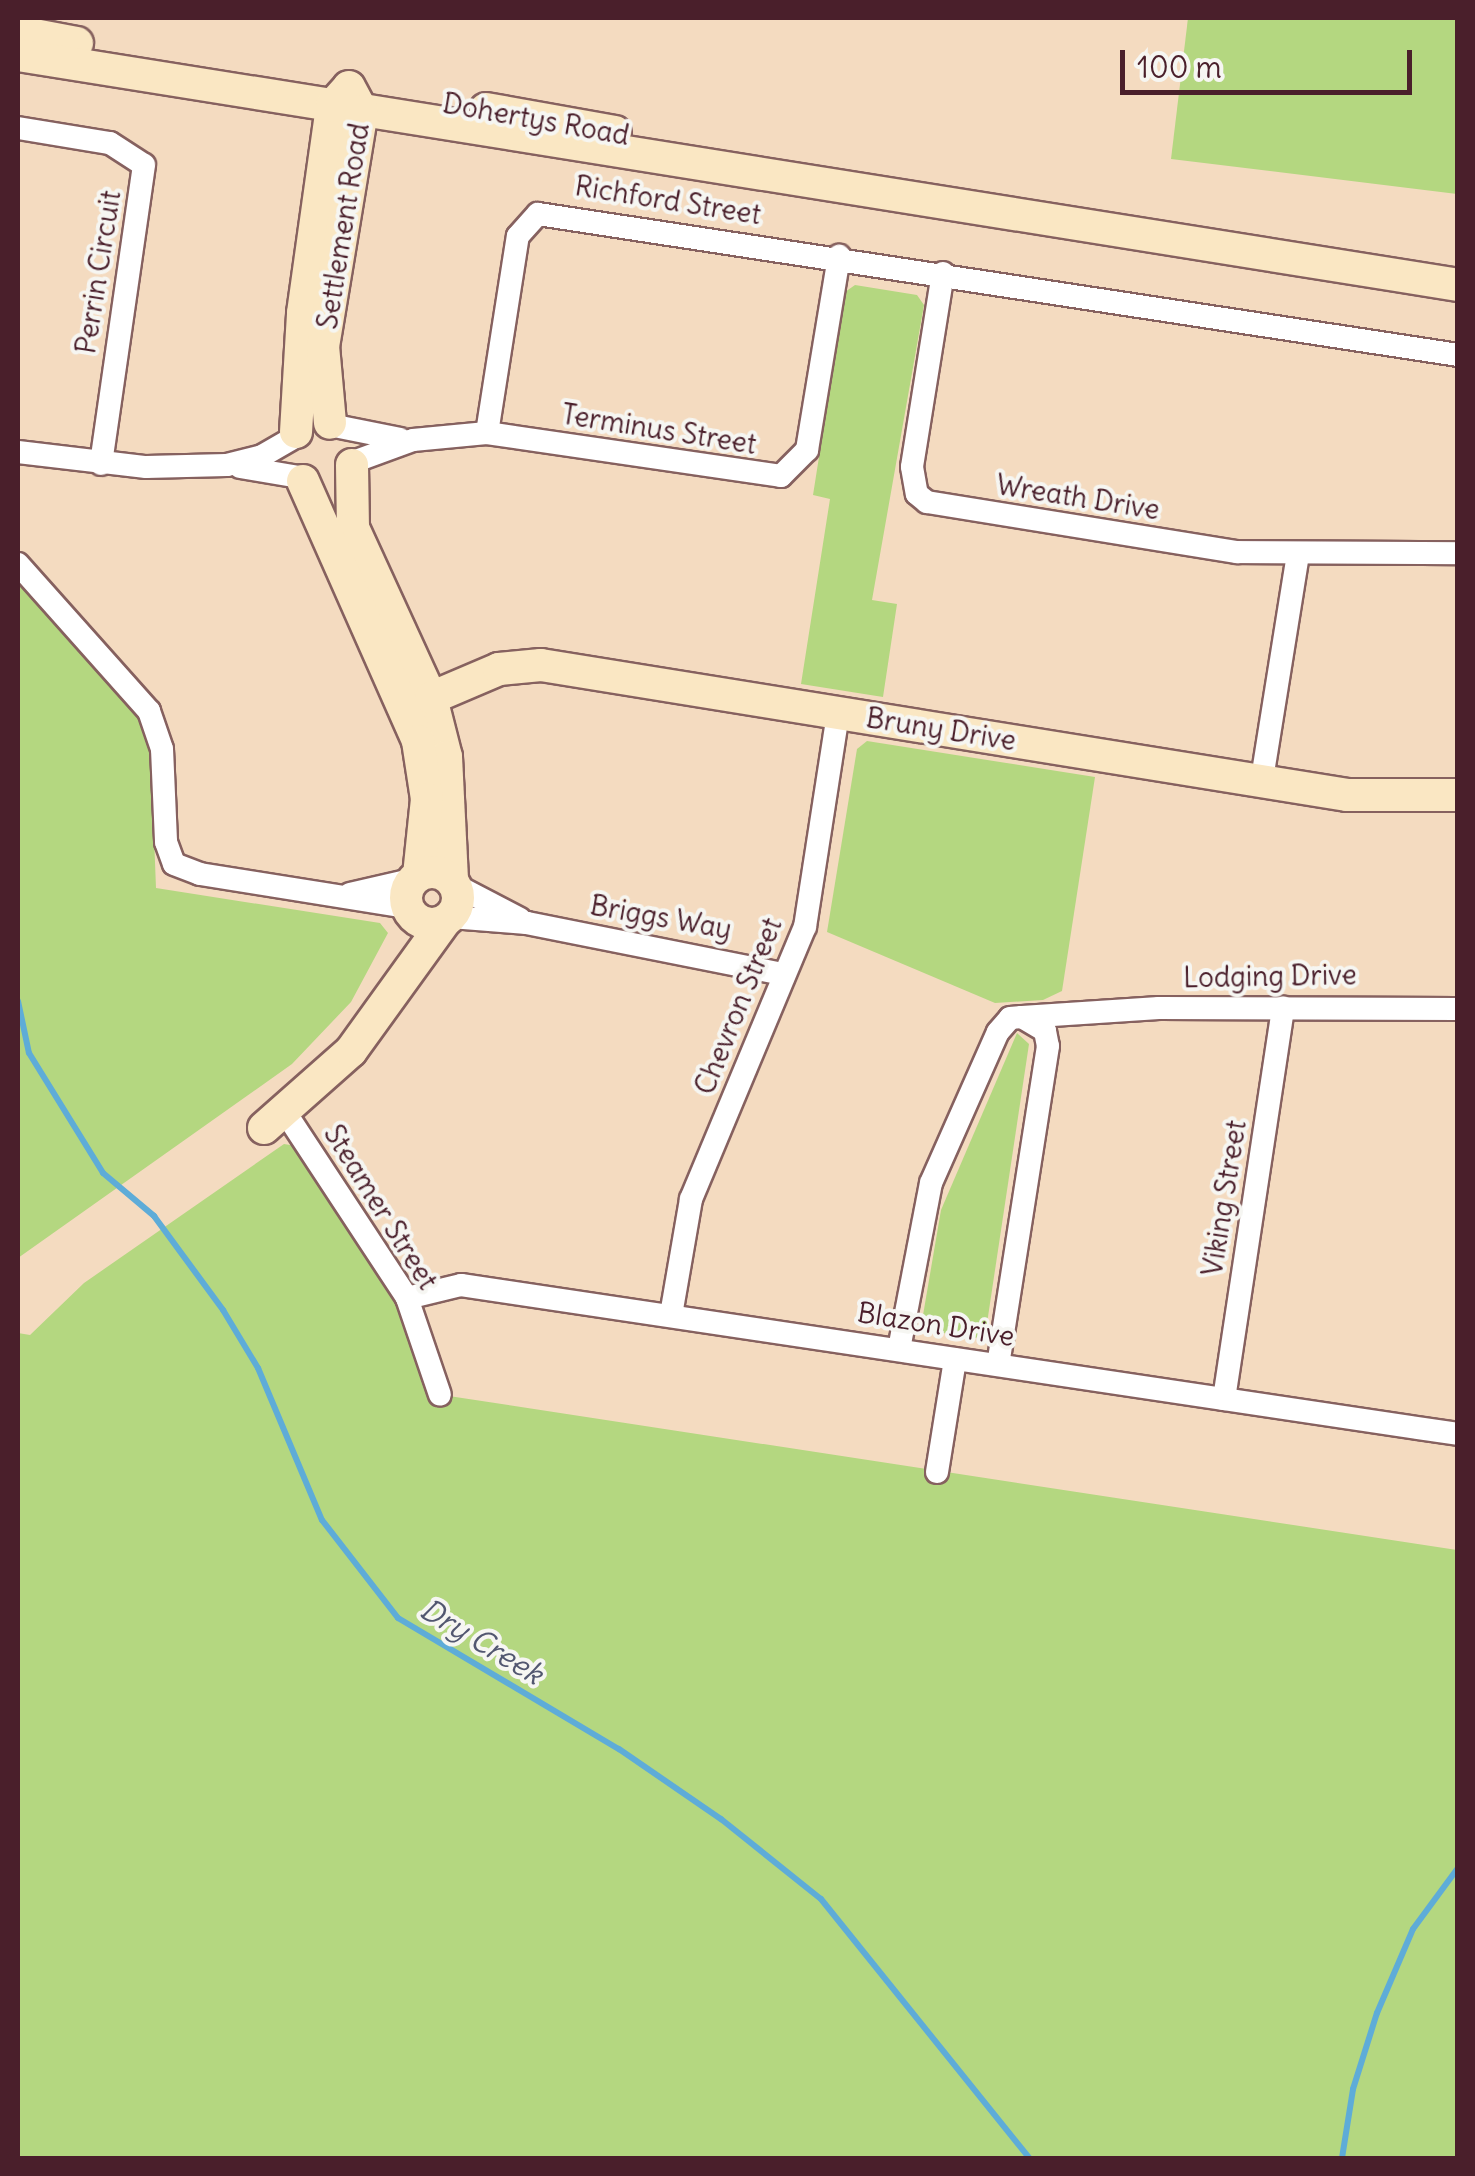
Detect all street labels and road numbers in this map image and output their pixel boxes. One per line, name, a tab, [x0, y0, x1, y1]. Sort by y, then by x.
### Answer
street label: Dohertys Road	[440, 86, 632, 152]
street label: Settlement Road	[310, 121, 376, 331]
street label: Richford Street	[573, 169, 763, 231]
street label: Perrin Circuit	[68, 188, 128, 356]
street label: Terminus Street	[559, 397, 759, 461]
street label: Wreath Drive	[994, 468, 1162, 526]
street label: Bruny Drive	[864, 701, 1018, 757]
street label: Briggs Way	[588, 888, 734, 946]
street label: Chevron Street	[687, 913, 789, 1099]
street label: Lodging Drive	[1183, 958, 1357, 994]
street label: Steamer Street	[317, 1118, 445, 1296]
street label: Viking Street	[1195, 1118, 1253, 1278]
street label: Blazon Drive	[855, 1295, 1017, 1353]

